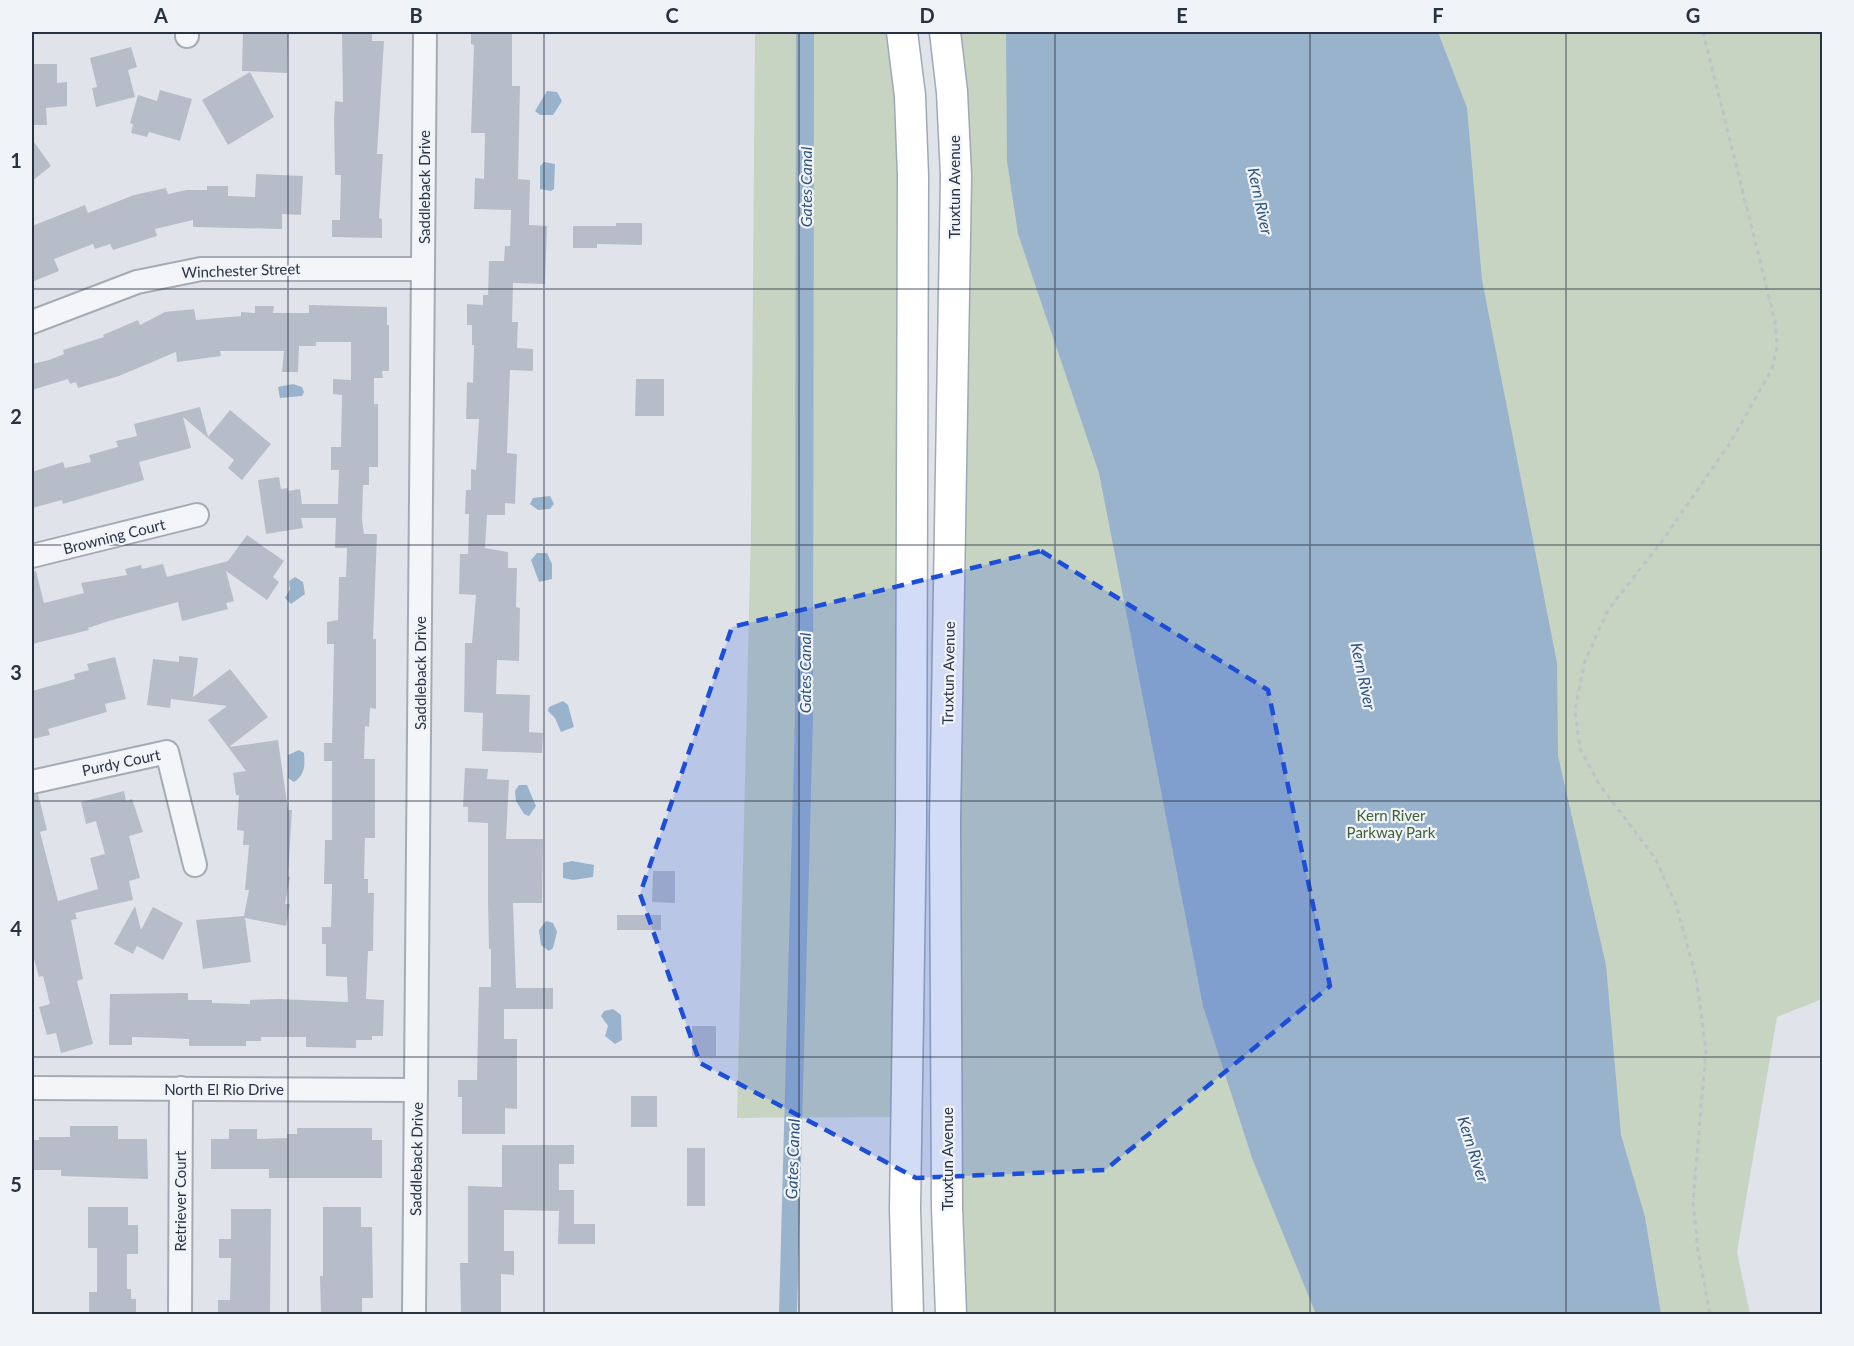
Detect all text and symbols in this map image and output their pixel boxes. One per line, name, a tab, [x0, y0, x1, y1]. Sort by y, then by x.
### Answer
text: A	[153, 3, 168, 27]
text: B	[409, 3, 423, 27]
text: C	[665, 3, 679, 27]
text: D	[919, 3, 935, 27]
text: E	[1176, 3, 1188, 27]
text: F	[1432, 3, 1444, 27]
text: G	[1686, 3, 1700, 27]
street label: Saddleback Drive	[415, 130, 433, 244]
street label: Truxtun Avenue	[945, 135, 963, 239]
water label: Gates Canal	[796, 146, 815, 227]
text: 1	[10, 148, 22, 172]
water label: Kern River	[1245, 166, 1277, 237]
street label: Winchester Street	[181, 259, 301, 281]
text: 2	[10, 404, 22, 428]
street label: Browning Court	[61, 514, 167, 557]
street label: Saddleback Drive	[411, 616, 429, 730]
street label: Truxtun Avenue	[938, 621, 958, 725]
water label: Gates Canal	[795, 632, 814, 713]
water label: Kern River	[1348, 641, 1380, 712]
text: 3	[10, 660, 22, 684]
street label: Purdy Court	[80, 745, 162, 779]
park label: Kern River Parkway Park	[1347, 806, 1436, 841]
text: 4	[10, 916, 22, 940]
street label: North El Rio Drive	[164, 1080, 284, 1098]
street label: Saddleback Drive	[406, 1102, 426, 1216]
street label: Truxtun Avenue	[938, 1107, 956, 1211]
water label: Kern River	[1454, 1114, 1494, 1185]
water label: Gates Canal	[781, 1118, 803, 1200]
street label: Retriever Court	[171, 1150, 189, 1251]
text: 5	[10, 1172, 22, 1196]

